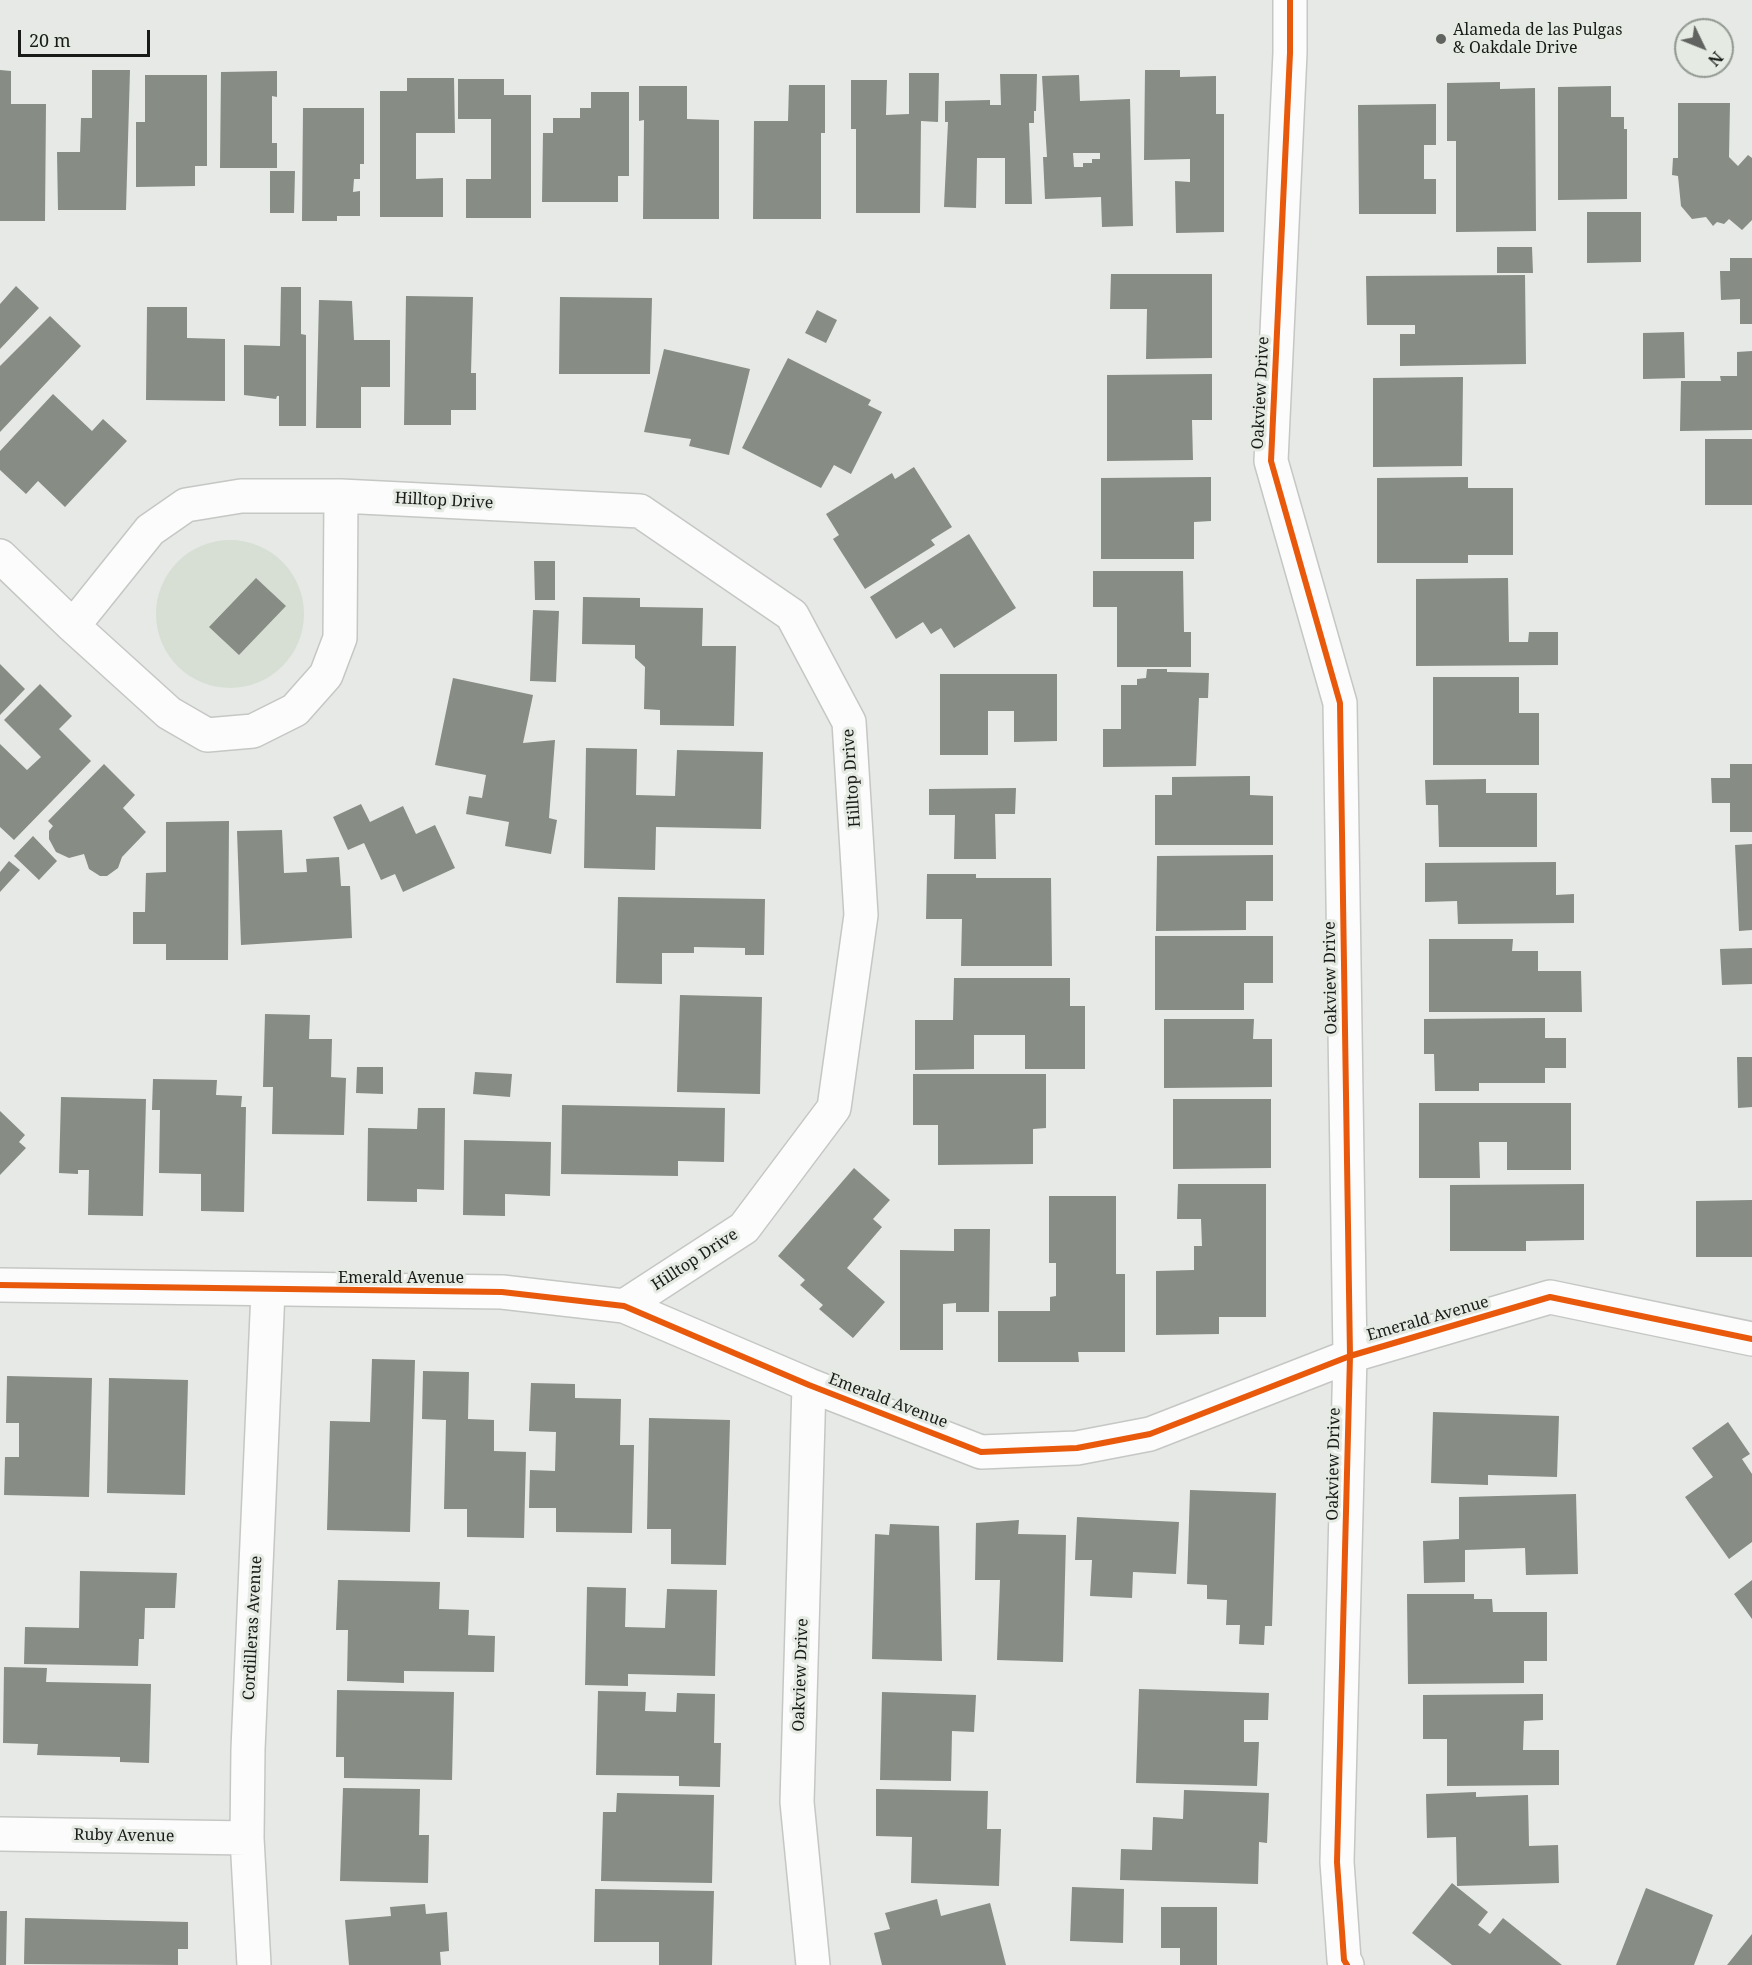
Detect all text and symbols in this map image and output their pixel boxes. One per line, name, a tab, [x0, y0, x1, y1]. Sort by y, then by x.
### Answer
scale bar	[21, 18, 153, 56]
north arrow	[1674, 18, 1734, 78]
place label: Alameda de las Pulgas & Oakdale Drive	[1453, 20, 1622, 58]
text: 20 m	[29, 28, 71, 52]
marker: Alameda de las Pulgas & Oakdale Drive	[1434, 32, 1448, 46]
text: N	[1703, 47, 1728, 71]
street label: Oakview Drive	[1248, 336, 1274, 450]
street label: Hilltop Drive	[394, 489, 494, 513]
street label: Hilltop Drive	[839, 728, 865, 828]
street label: Oakview Drive	[1320, 921, 1342, 1035]
street label: Hilltop Drive	[648, 1225, 742, 1295]
street label: Emerald Avenue	[338, 1268, 464, 1288]
street label: Emerald Avenue	[1365, 1292, 1491, 1346]
street label: Emerald Avenue	[826, 1369, 950, 1433]
street label: Oakview Drive	[1323, 1407, 1345, 1521]
street label: Cordilleras Avenue	[240, 1555, 266, 1701]
street label: Oakview Drive	[789, 1618, 813, 1732]
street label: Ruby Avenue	[74, 1826, 174, 1846]

